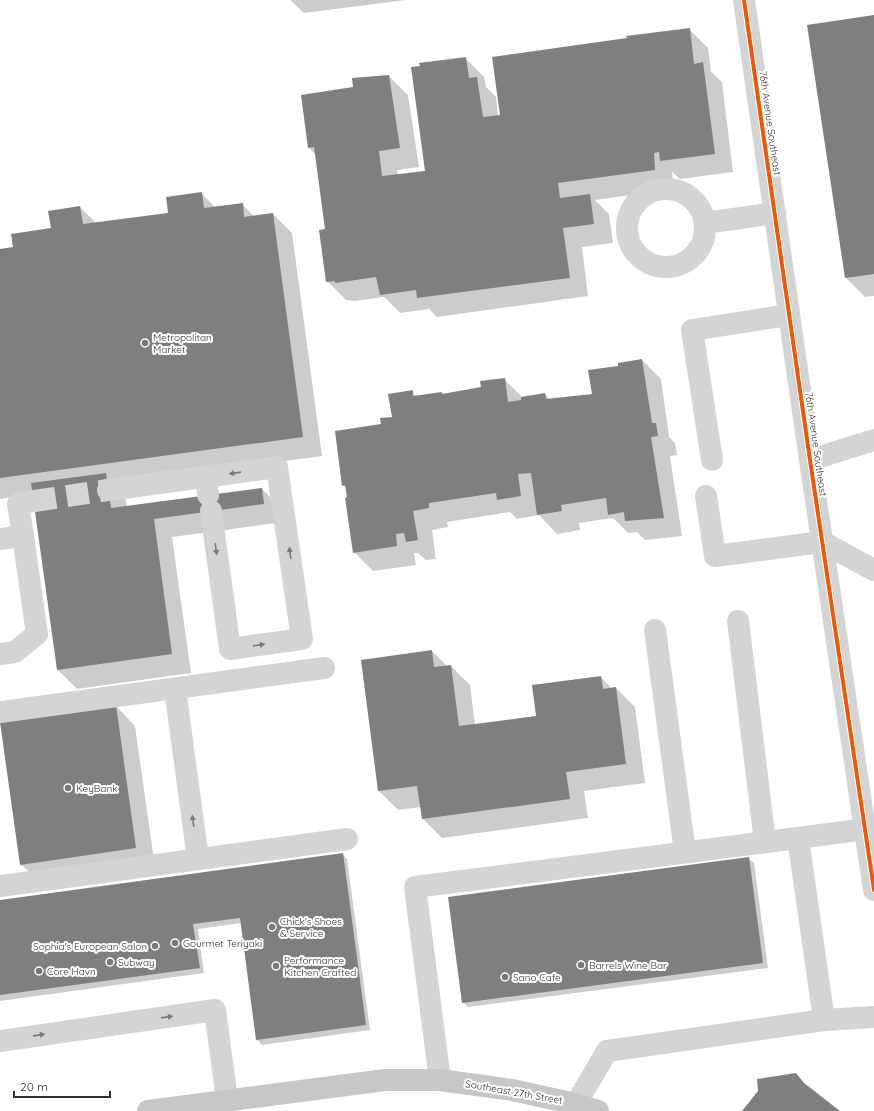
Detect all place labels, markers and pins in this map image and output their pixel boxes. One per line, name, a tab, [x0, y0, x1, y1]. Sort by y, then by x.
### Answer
place label: Metropolitan Market	[153, 331, 212, 356]
marker: Metropolitan Market	[140, 338, 150, 348]
place label: KeyBank	[76, 782, 118, 795]
marker: KeyBank	[63, 783, 73, 793]
place label: Chick's Shoes & Service	[280, 915, 342, 940]
marker: Chick's Shoes & Service	[267, 922, 277, 932]
place label: Gourmet Teriyaki	[183, 937, 262, 950]
marker: Gourmet Teriyaki	[170, 938, 180, 948]
place label: Sophia's European Salon	[33, 940, 147, 953]
marker: Sophia's European Salon	[150, 941, 160, 951]
place label: Performance Kitchen Crafted	[284, 954, 356, 979]
place label: Subway	[118, 956, 155, 969]
marker: Subway	[105, 957, 115, 967]
place label: Barrels Wine Bar	[589, 959, 667, 972]
marker: Barrels Wine Bar	[576, 960, 586, 970]
marker: Performance Kitchen Crafted	[271, 961, 281, 971]
place label: Core Havn	[47, 965, 96, 978]
marker: Core Havn	[34, 966, 44, 976]
place label: Sano Cafe	[513, 971, 561, 984]
marker: Sano Cafe	[500, 972, 510, 982]

